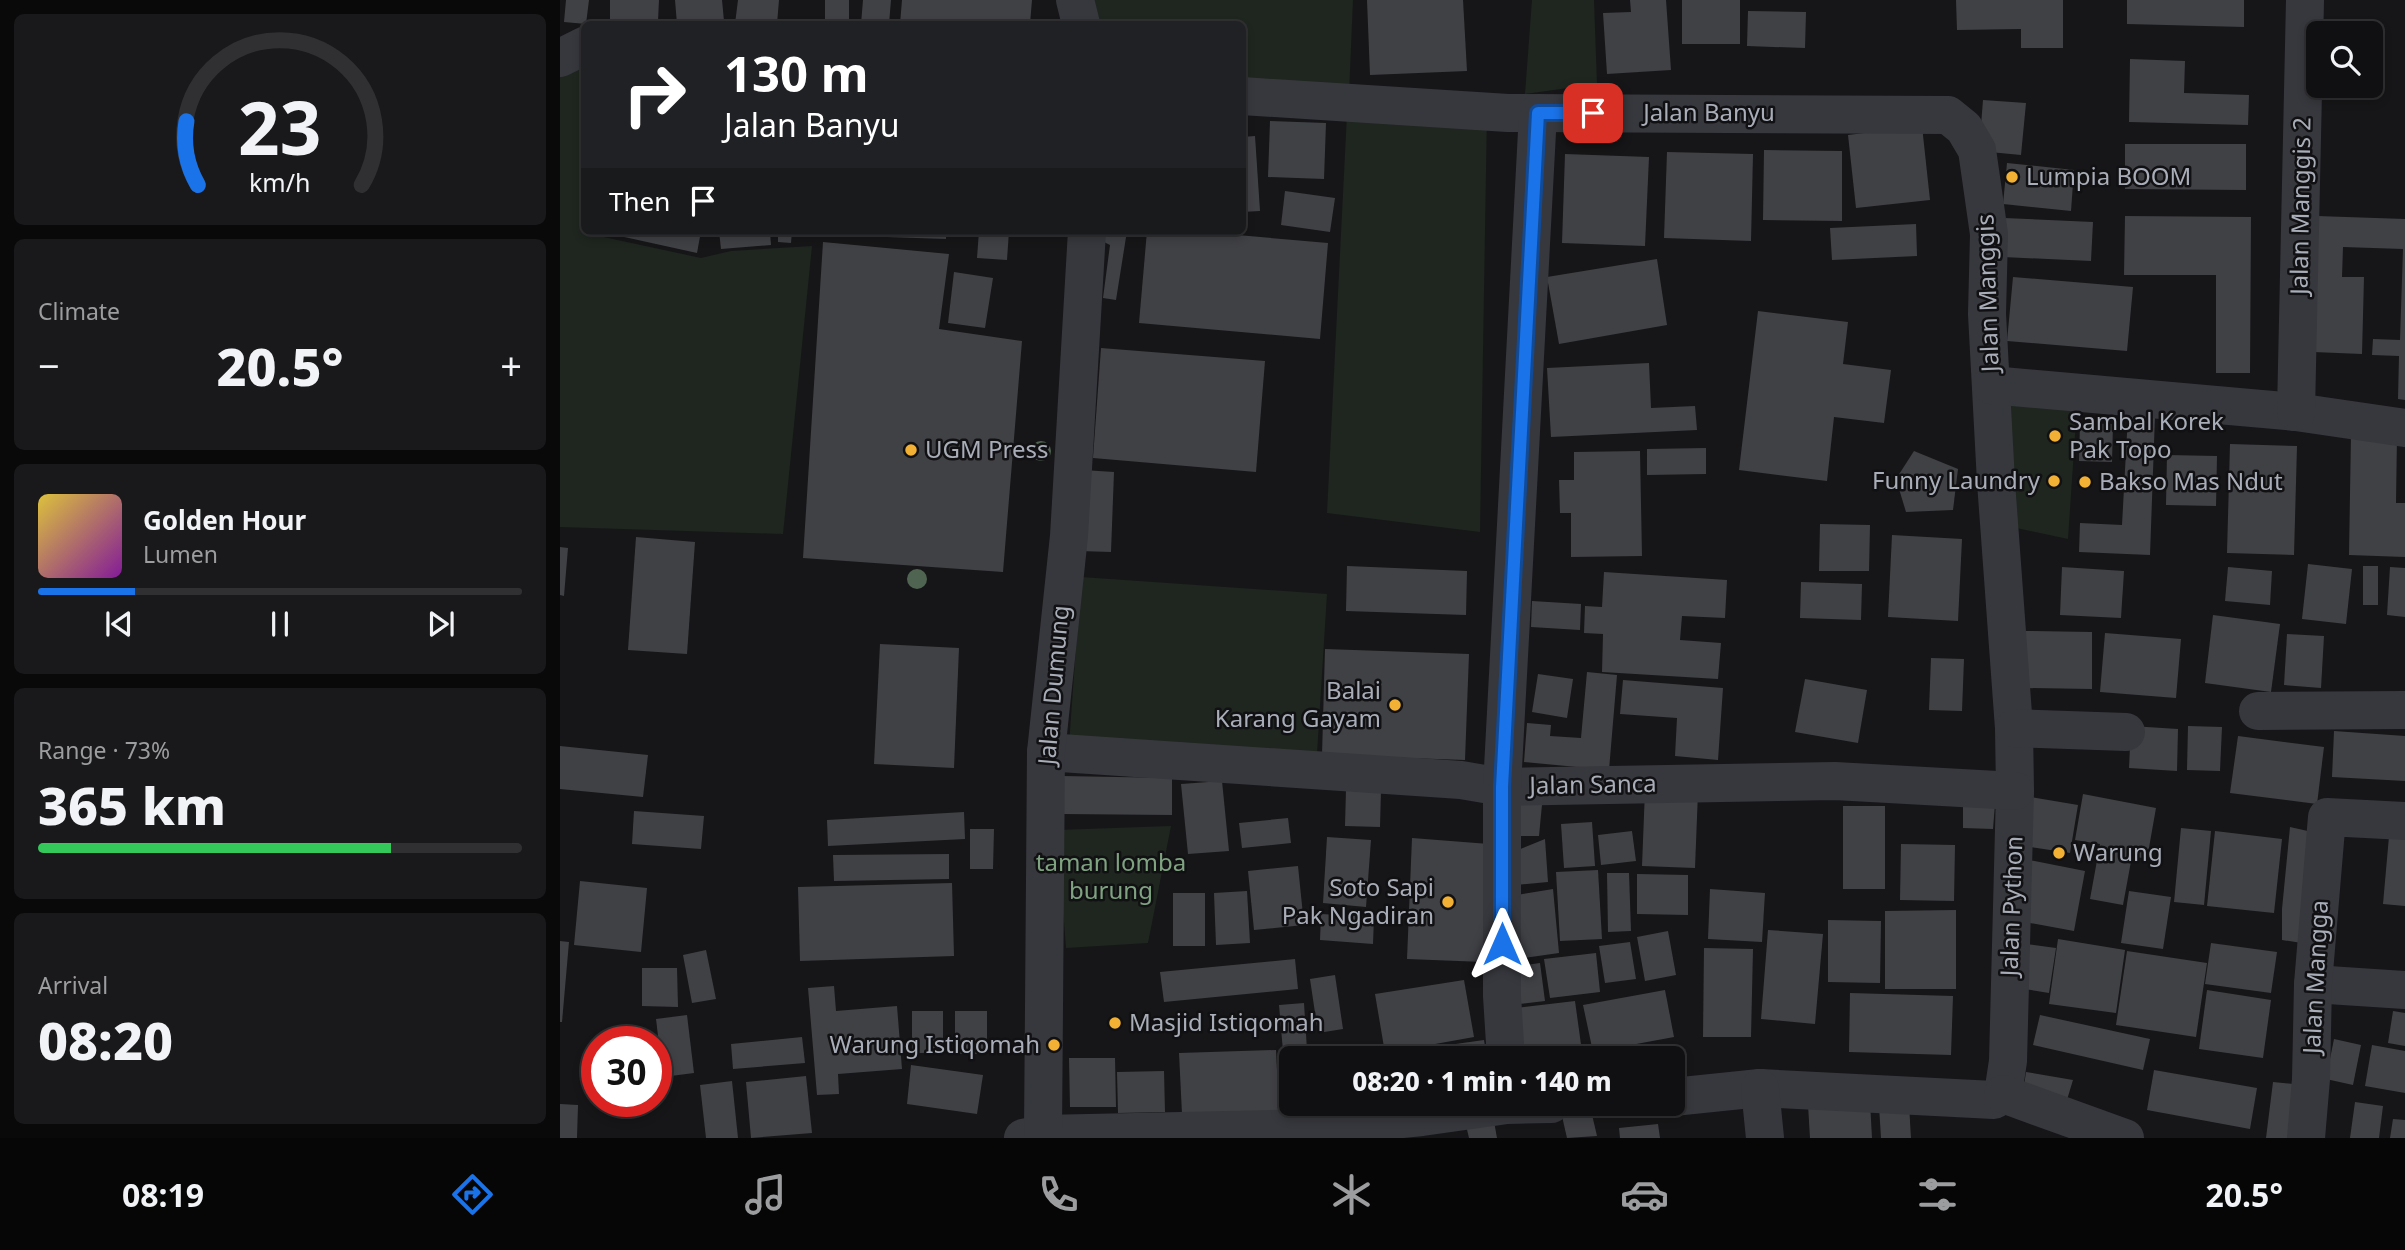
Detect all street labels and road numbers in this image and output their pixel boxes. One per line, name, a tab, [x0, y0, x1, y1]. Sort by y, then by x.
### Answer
street label: Jalan Banyu	[1641, 95, 1775, 128]
street label: Jalan Manggis 2	[2281, 117, 2318, 297]
street label: Jalan Manggis	[1967, 214, 2006, 375]
street label: Jalan Dumung	[1029, 604, 1076, 768]
street label: Jalan Sanca	[1527, 766, 1657, 801]
street label: Jalan Python	[1991, 835, 2029, 979]
street label: Jalan Mangga	[2294, 899, 2335, 1057]

